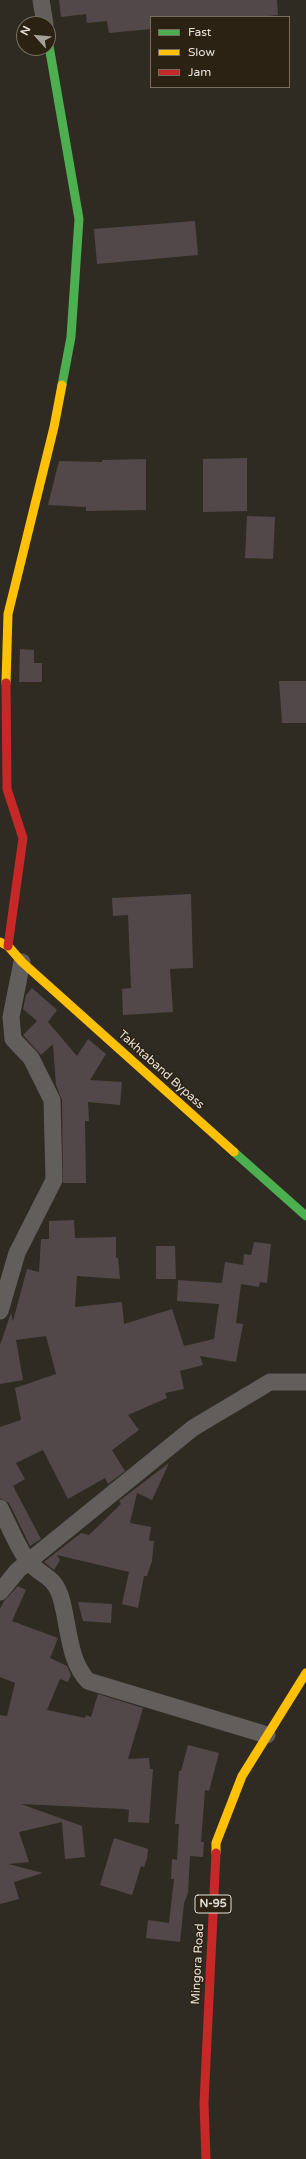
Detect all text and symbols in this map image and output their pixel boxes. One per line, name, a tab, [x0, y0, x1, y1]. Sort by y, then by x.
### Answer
north arrow	[16, 16, 56, 56]
legend	[150, 16, 290, 88]
text: N	[18, 24, 34, 38]
text: Fast	[188, 25, 211, 39]
text: Slow	[188, 45, 215, 59]
text: Jam	[188, 65, 211, 79]
street label: Takhtaband Bypass	[115, 1028, 207, 1112]
road number: N-95	[195, 1895, 231, 1913]
street label: Mingora Road	[189, 1923, 207, 2005]

